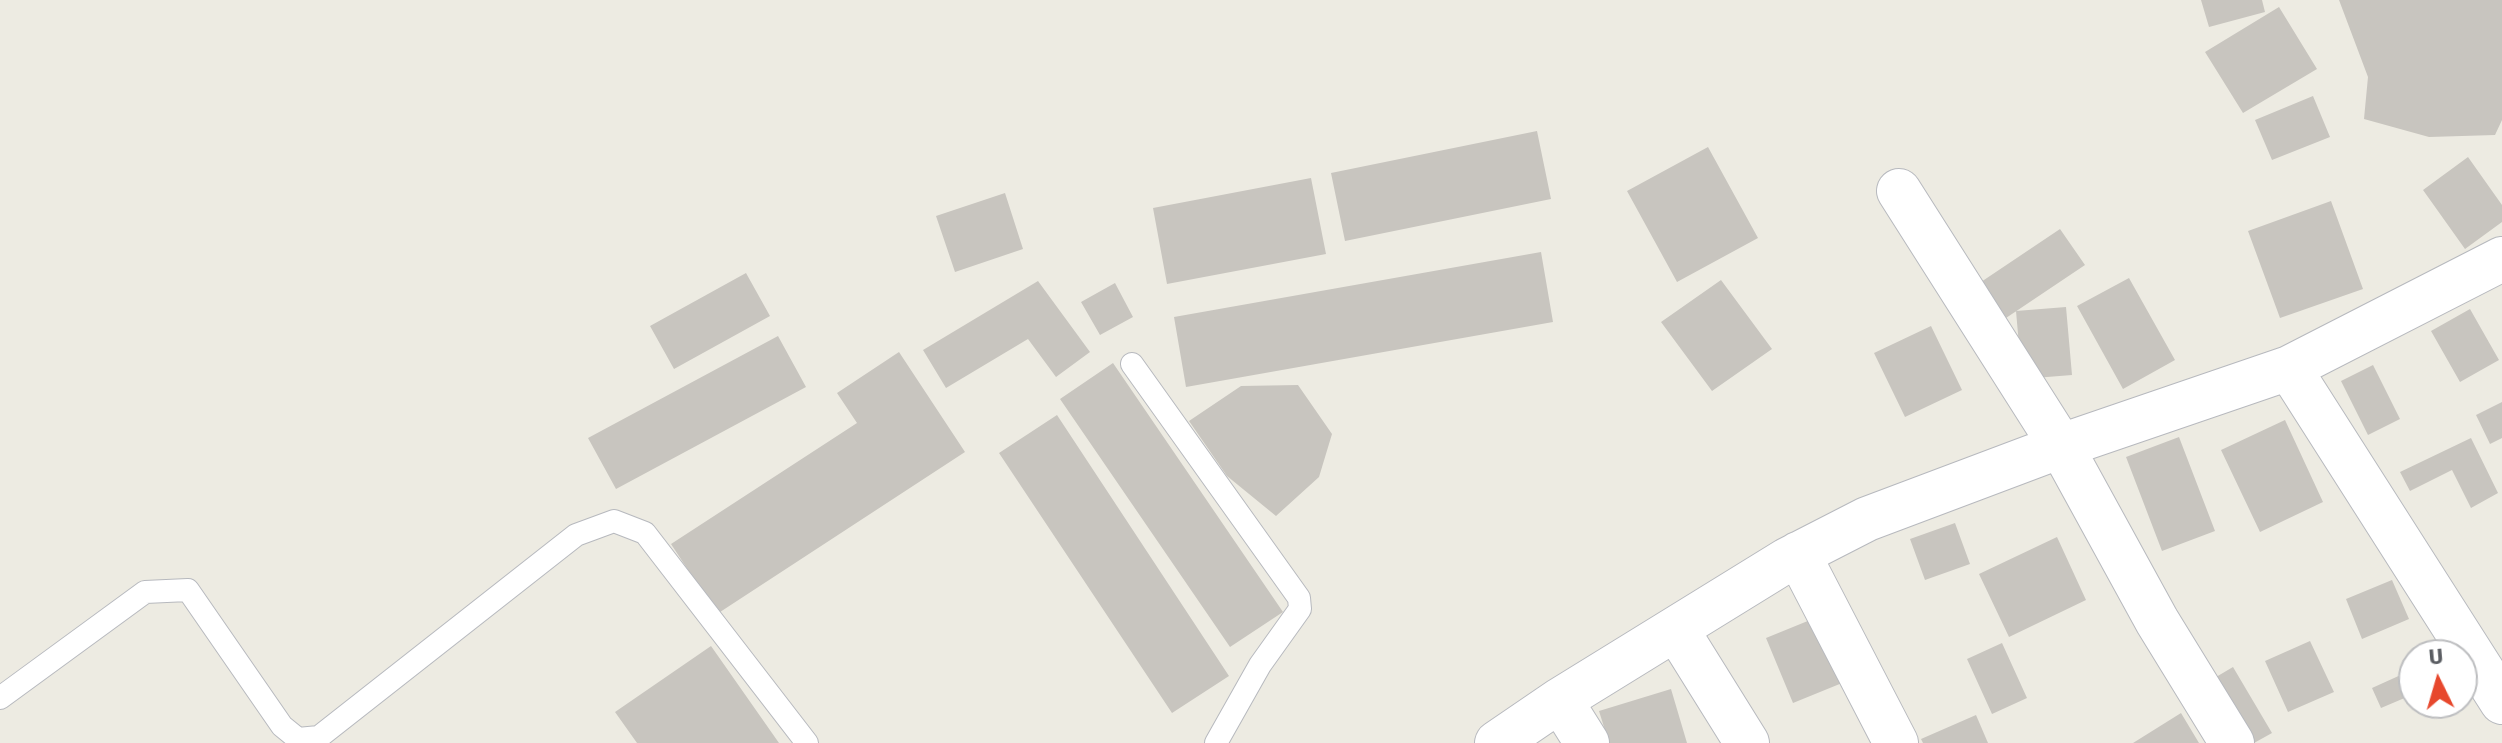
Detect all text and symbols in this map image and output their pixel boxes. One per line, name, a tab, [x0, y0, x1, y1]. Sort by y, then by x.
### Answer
north arrow	[2398, 639, 2478, 719]
text: U	[2428, 643, 2444, 671]

